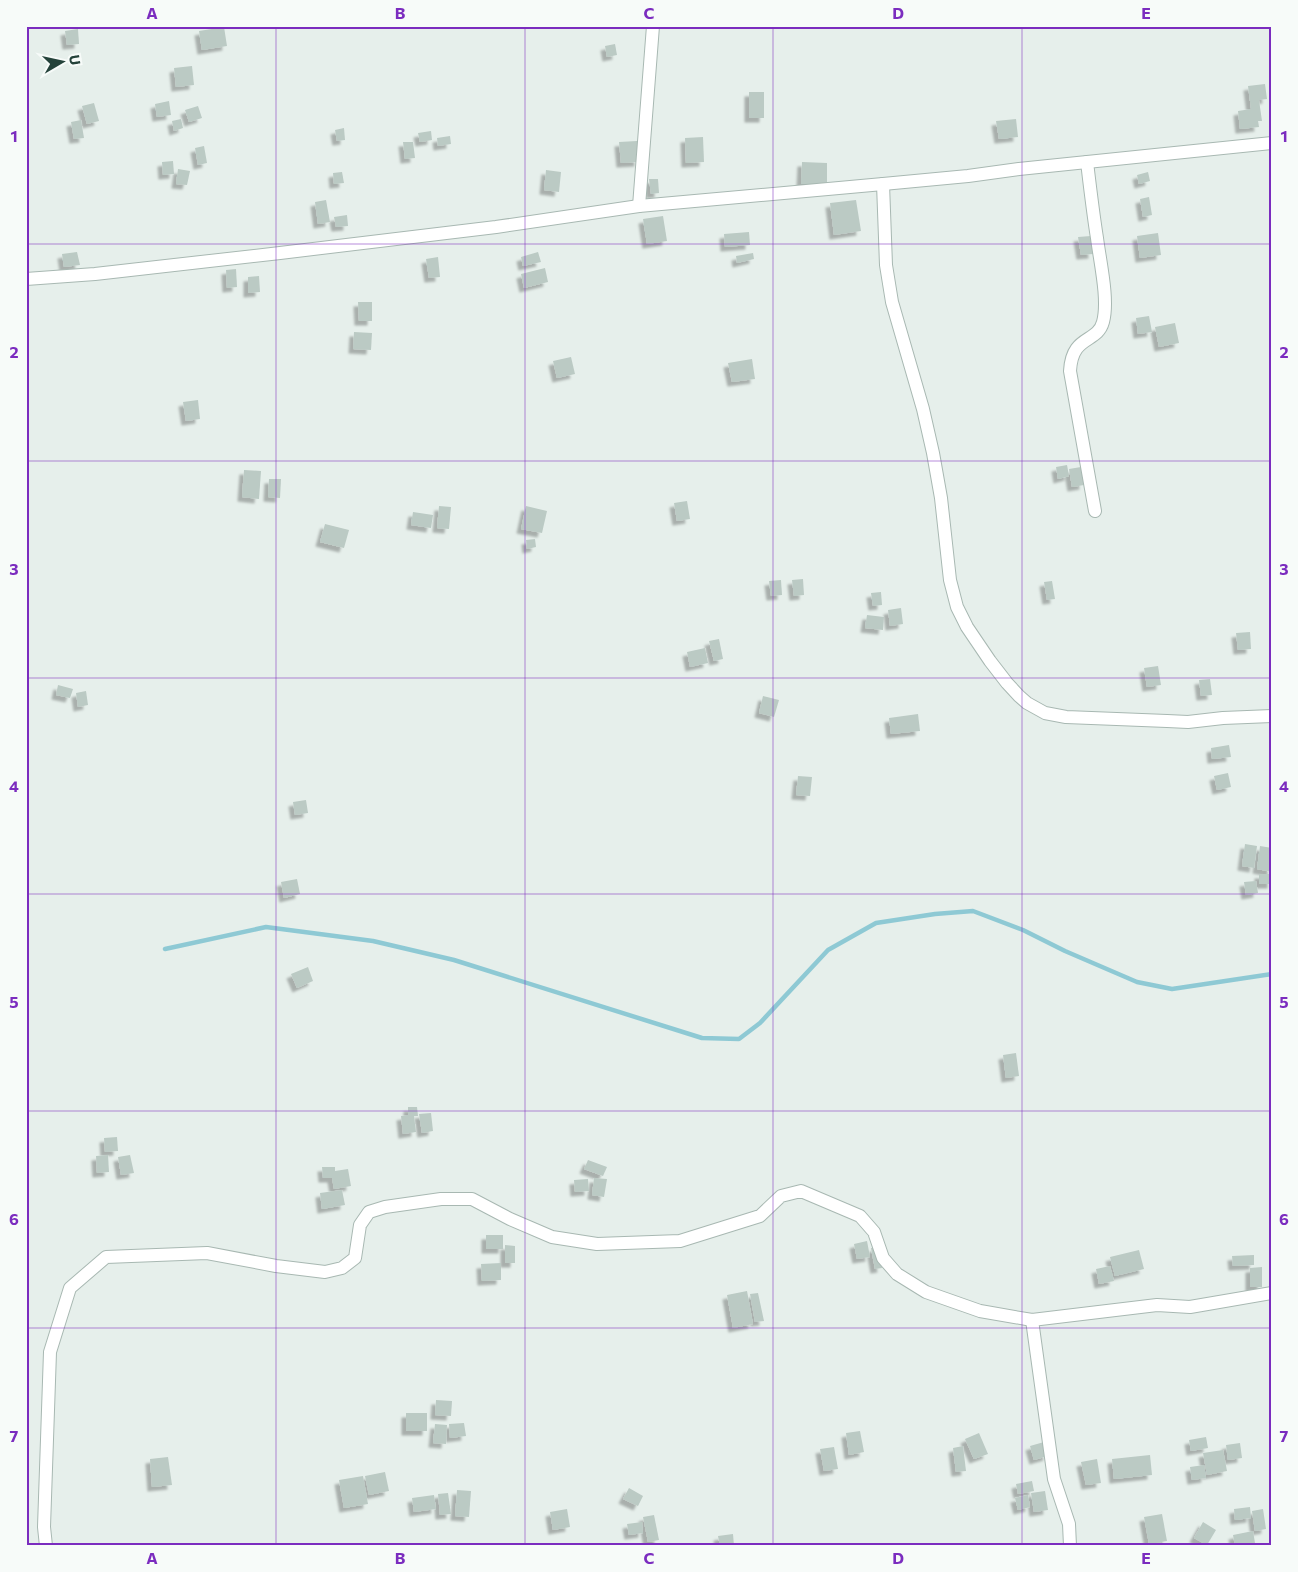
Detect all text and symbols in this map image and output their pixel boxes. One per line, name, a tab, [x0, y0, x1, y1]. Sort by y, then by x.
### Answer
text: A	[146, 3, 158, 22]
text: B	[395, 3, 406, 22]
text: C	[644, 3, 655, 22]
text: D	[892, 3, 904, 22]
text: E	[1141, 3, 1151, 22]
north arrow	[38, 38, 88, 88]
text: U	[66, 54, 85, 66]
text: 1	[10, 126, 18, 145]
text: 1	[1280, 126, 1288, 145]
text: 2	[9, 342, 19, 361]
text: 2	[1279, 342, 1289, 361]
text: 3	[9, 559, 19, 578]
text: 3	[1279, 559, 1289, 578]
text: 4	[9, 776, 19, 795]
text: 4	[1279, 776, 1289, 795]
text: 5	[9, 992, 19, 1011]
text: 5	[1279, 992, 1289, 1011]
text: 6	[9, 1209, 19, 1228]
text: 6	[1279, 1209, 1289, 1228]
text: 7	[10, 1426, 19, 1445]
text: 7	[1280, 1426, 1289, 1445]
text: A	[146, 1548, 158, 1567]
text: B	[395, 1548, 406, 1567]
text: C	[644, 1548, 655, 1567]
text: D	[892, 1548, 904, 1567]
text: E	[1141, 1548, 1151, 1567]

